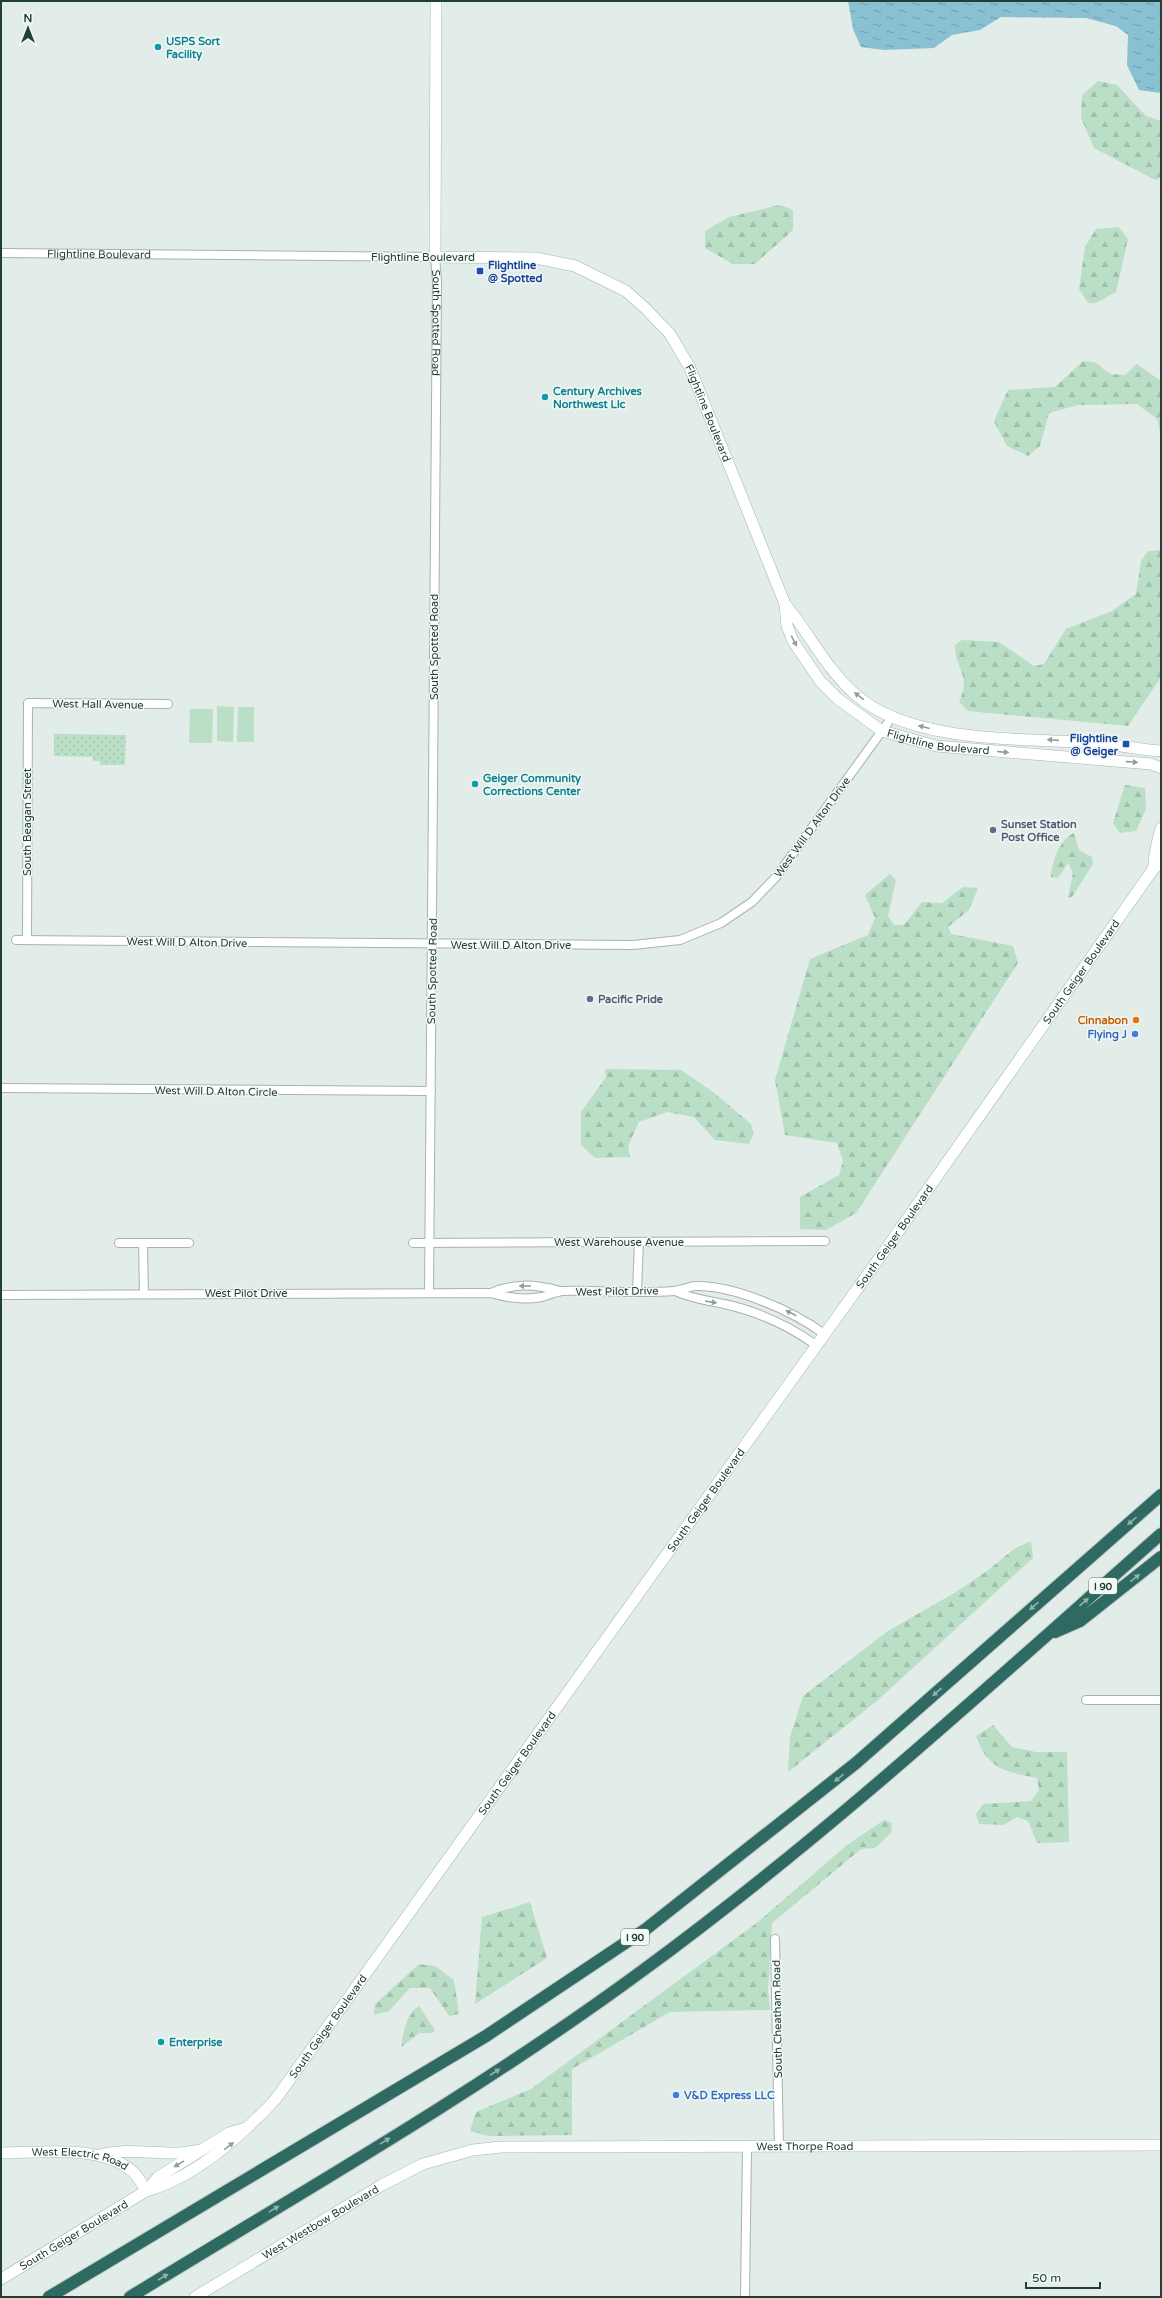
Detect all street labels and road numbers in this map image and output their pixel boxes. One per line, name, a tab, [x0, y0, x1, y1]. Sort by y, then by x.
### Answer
street label: Flightline Boulevard	[47, 247, 151, 261]
street label: Flightline Boulevard	[371, 251, 475, 264]
street label: South Spotted Road	[429, 269, 443, 376]
street label: Flightline Boulevard	[682, 362, 733, 464]
street label: South Spotted Road	[428, 594, 441, 700]
street label: West Hall Avenue	[52, 697, 144, 712]
street label: Flightline Boulevard	[886, 727, 990, 757]
street label: South Beagan Street	[21, 768, 34, 876]
street label: West Will D Alton Drive	[772, 775, 853, 880]
street label: South Geiger Boulevard	[1040, 917, 1123, 1027]
street label: South Spotted Road	[425, 918, 440, 1024]
street label: West Will D Alton Drive	[127, 935, 247, 950]
street label: West Will D Alton Drive	[451, 939, 571, 952]
street label: West Will D Alton Circle	[154, 1084, 278, 1099]
street label: South Geiger Boulevard	[853, 1182, 936, 1291]
street label: West Warehouse Avenue	[554, 1236, 684, 1249]
street label: West Pilot Drive	[576, 1284, 658, 1299]
street label: West Pilot Drive	[205, 1287, 287, 1300]
street label: South Geiger Boulevard	[665, 1446, 748, 1555]
road number: I 90	[1089, 1578, 1117, 1594]
street label: South Geiger Boulevard	[476, 1709, 559, 1818]
road number: I 90	[621, 1929, 649, 1945]
street label: South Cheatham Road	[770, 1960, 785, 2078]
street label: South Geiger Boulevard	[287, 1972, 370, 2081]
street label: West Thorpe Road	[756, 2140, 854, 2153]
street label: West Electric Road	[31, 2146, 131, 2173]
street label: West Westbow Boulevard	[260, 2182, 381, 2262]
street label: South Geiger Boulevard	[17, 2197, 131, 2273]

